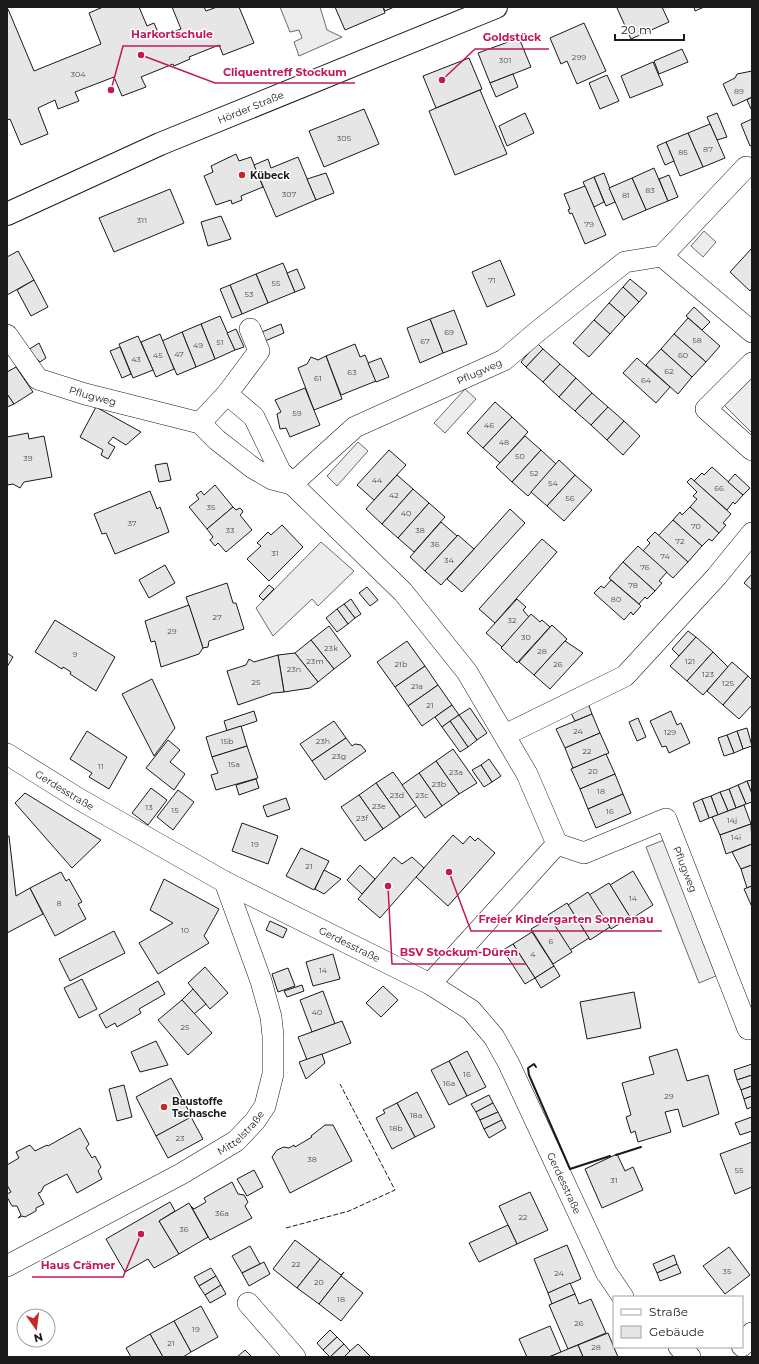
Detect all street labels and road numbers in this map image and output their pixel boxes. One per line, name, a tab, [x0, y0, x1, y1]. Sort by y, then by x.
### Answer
street label: Hörder Straße	[216, 88, 286, 127]
street label: Pflugweg	[455, 356, 504, 387]
street label: Pflugweg	[67, 383, 118, 409]
street label: Gerdesstraße	[33, 767, 96, 813]
street label: Pflugweg	[670, 844, 700, 894]
street label: Gerdesstraße	[317, 924, 382, 965]
street label: Mittelstraße	[215, 1108, 267, 1158]
street label: Gerdesstraße	[544, 1150, 584, 1216]

